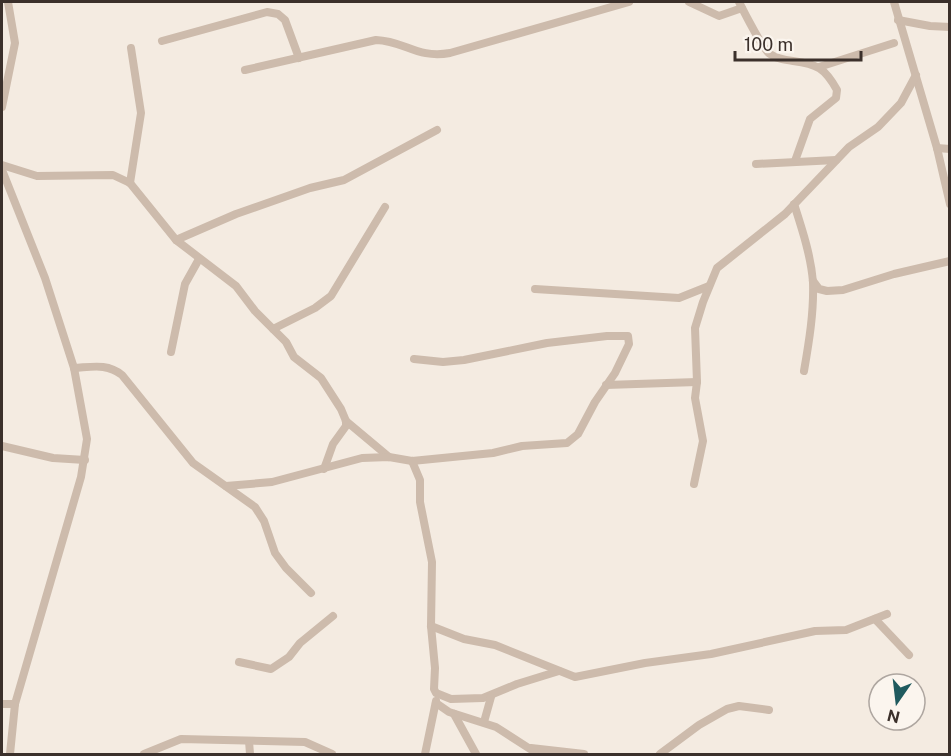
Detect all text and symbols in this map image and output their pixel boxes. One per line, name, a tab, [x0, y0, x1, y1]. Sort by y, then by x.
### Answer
scale bar	[735, 24, 861, 62]
text: 100 m	[744, 34, 793, 55]
north arrow	[867, 672, 927, 732]
text: N	[885, 705, 902, 727]

